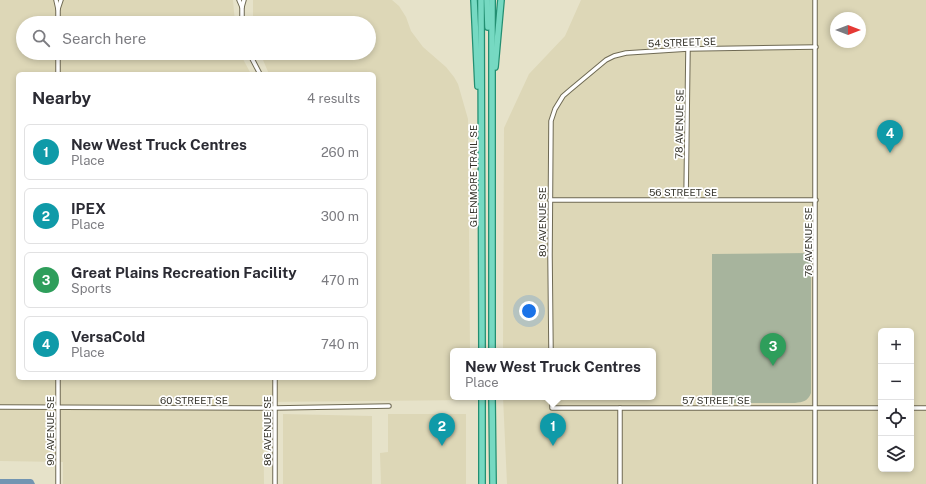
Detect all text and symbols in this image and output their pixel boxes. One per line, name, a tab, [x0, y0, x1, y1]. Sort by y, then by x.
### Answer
north arrow	[830, 12, 866, 48]
search box	[16, 16, 376, 60]
icon: search	[30, 27, 52, 49]
text: Search here	[62, 30, 146, 47]
street label: 54 STREET SE	[648, 35, 716, 49]
text: Nearby	[32, 88, 91, 108]
street label: 78 AVENUE SE	[672, 89, 686, 159]
text: 4 results	[307, 91, 360, 106]
pin: 4	[877, 120, 903, 153]
street label: GLENMORE TRAIL SE	[467, 125, 479, 227]
text: New West Truck Centres	[71, 136, 247, 153]
text: 1	[43, 145, 49, 160]
text: 260 m	[321, 145, 359, 160]
text: Place	[71, 153, 105, 168]
street label: 56 STREET SE	[649, 186, 717, 198]
street label: 80 AVENUE SE	[536, 187, 548, 257]
text: IPEX	[71, 200, 106, 217]
street label: 76 AVENUE SE	[802, 207, 814, 277]
text: 2	[42, 209, 50, 224]
text: 300 m	[321, 209, 359, 224]
text: Place	[71, 217, 105, 232]
text: Great Plains Recreation Facility	[71, 264, 297, 281]
text: 3	[42, 273, 50, 288]
text: 470 m	[321, 273, 359, 288]
text: Sports	[71, 281, 111, 296]
your location	[519, 301, 539, 321]
text: VersaCold	[71, 328, 145, 345]
map controls	[878, 328, 914, 472]
button: +	[878, 328, 914, 364]
pin: 3	[760, 333, 786, 366]
text: 4	[42, 337, 50, 352]
text: 740 m	[321, 337, 359, 352]
text: Place	[71, 345, 105, 360]
popup	[450, 348, 656, 400]
text: New West Truck Centres	[465, 358, 641, 375]
button: −	[878, 364, 914, 400]
text: Place	[465, 375, 499, 390]
street label: 60 STREET SE	[160, 394, 228, 406]
street label: 57 STREET SE	[682, 394, 750, 406]
street label: 90 AVENUE SE	[44, 396, 56, 466]
street label: 86 AVENUE SE	[261, 396, 273, 466]
button: locate	[878, 400, 914, 436]
pin: 2	[429, 413, 455, 446]
pin: 1	[540, 413, 566, 446]
button: layers	[878, 436, 914, 472]

